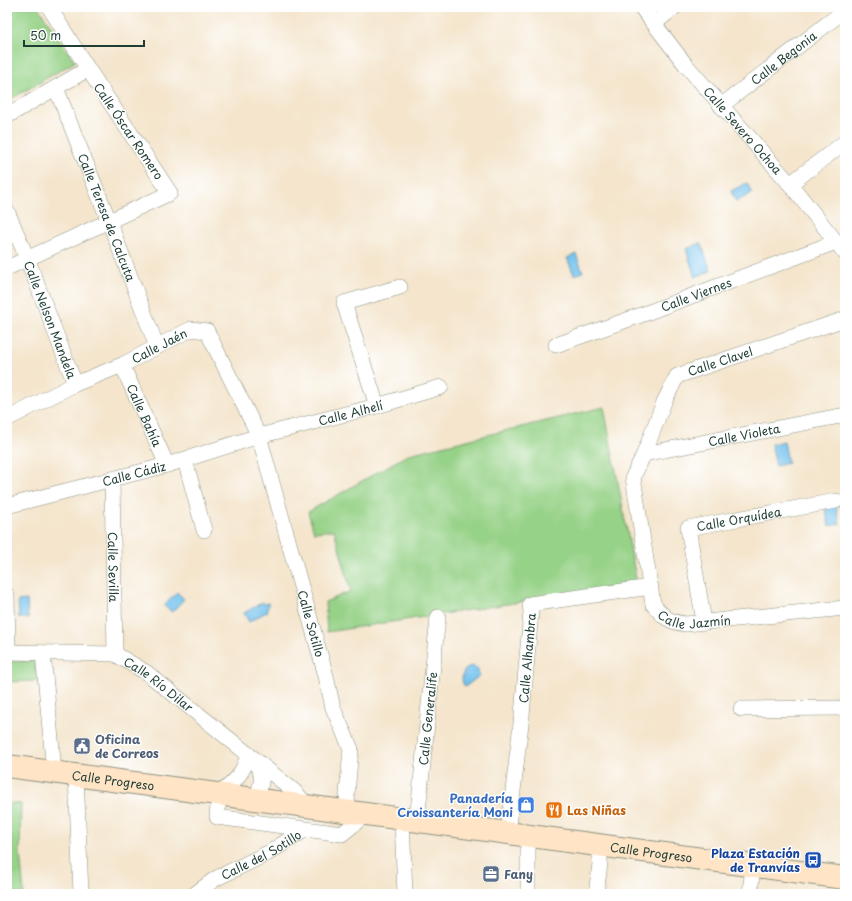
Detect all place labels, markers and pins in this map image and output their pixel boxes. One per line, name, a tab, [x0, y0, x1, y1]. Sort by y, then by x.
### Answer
place label: Oficina de Correos	[95, 730, 159, 762]
public building icon: Oficina de Correos	[72, 736, 92, 756]
place label: Panadería Croissantería Moni	[397, 789, 514, 821]
shop icon: Panadería Croissantería Moni	[516, 795, 536, 815]
restaurant icon: Las Niñas	[544, 800, 564, 820]
place label: Las Niñas	[567, 801, 626, 819]
place label: Plaza Estación de Tranvías	[711, 844, 800, 876]
bus stop icon: Plaza Estación de Tranvías	[803, 850, 823, 870]
office icon: Fany	[481, 864, 501, 884]
place label: Fany	[504, 865, 533, 883]

